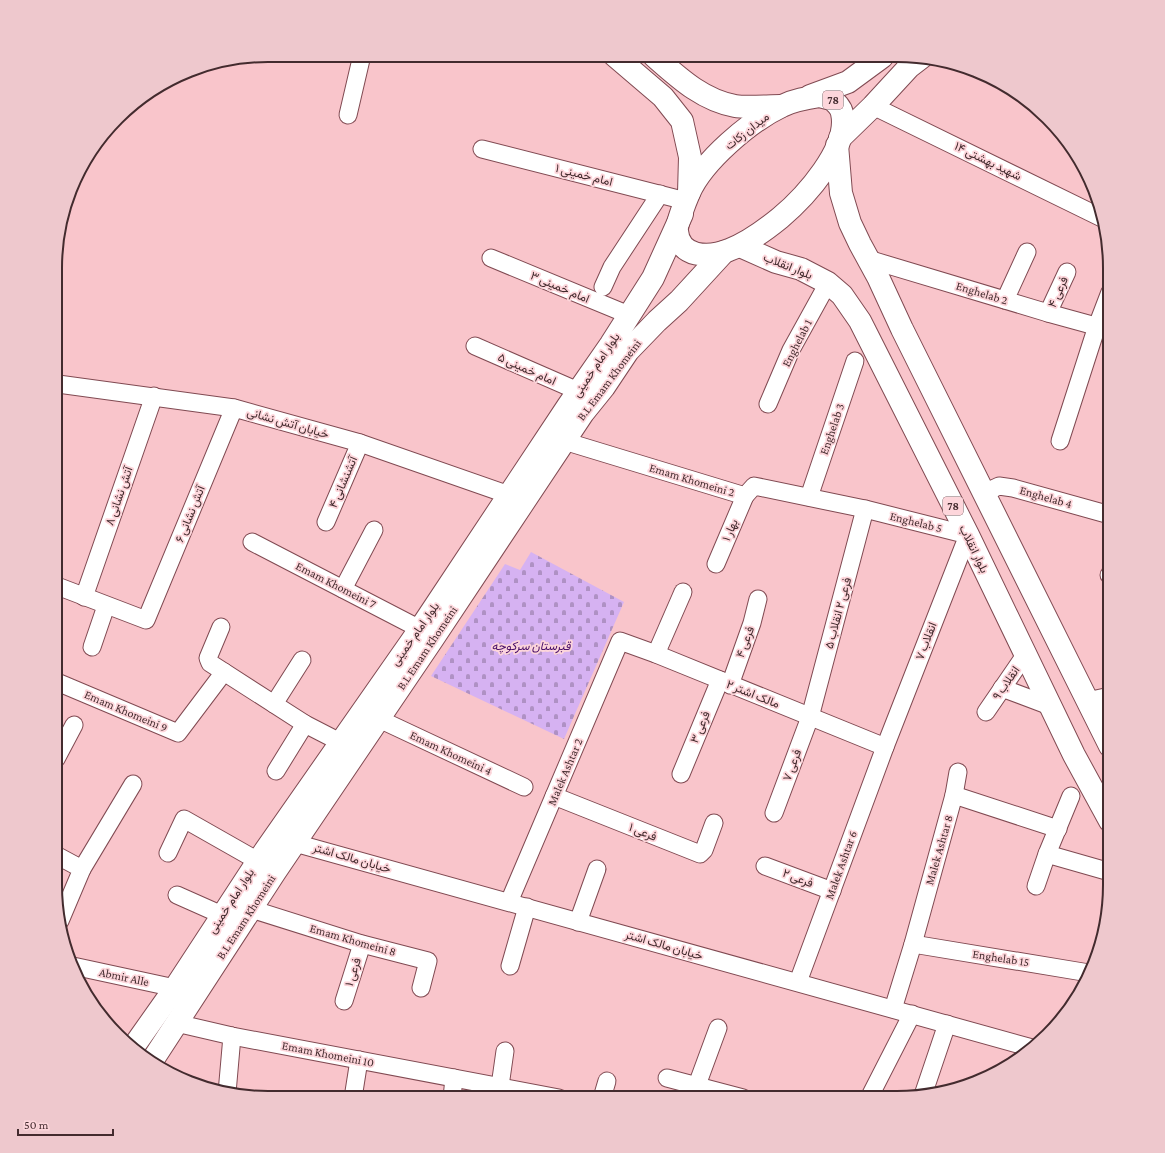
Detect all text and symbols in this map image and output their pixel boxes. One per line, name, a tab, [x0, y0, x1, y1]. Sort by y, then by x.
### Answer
road number: 78	[823, 91, 843, 109]
street label: میدان زکات	[722, 109, 773, 153]
street label: شهید بهشتی ۱۴	[952, 139, 1024, 184]
street label: امام خمینی ۱	[554, 161, 614, 190]
street label: بلوار انقلاب	[761, 250, 815, 283]
street label: امام خمینی ۳	[528, 268, 592, 307]
street label: فرعی ۴	[1045, 274, 1072, 310]
street label: Enghelab 2	[954, 279, 1010, 308]
street label: Enghelab 1	[779, 317, 815, 369]
street label: بلوار امام خمینی	[569, 330, 624, 400]
street label: B.L Emam Khomeini	[574, 337, 644, 423]
street label: امام خمینی ۵	[495, 350, 558, 389]
street label: Enghelab 3	[817, 401, 847, 456]
street label: خیابان آتش نشانی	[245, 405, 331, 442]
street label: آتشنشانی ۴	[326, 453, 362, 510]
street label: Emam Khomeini 2	[648, 460, 737, 500]
street label: آتش نشانی ۸	[102, 464, 137, 528]
street label: آتش نشانی ۶	[172, 482, 209, 545]
street label: Enghelab 4	[1018, 483, 1074, 511]
road number: 78	[943, 497, 963, 515]
street label: Enghelab 5	[888, 509, 944, 535]
street label: بهار ۱	[719, 517, 742, 543]
street label: بلوار انقلاب	[955, 523, 992, 576]
street label: Emam Khomeini 7	[293, 559, 379, 611]
street label: فرعی ۲ انقلاب ۵	[822, 576, 855, 650]
street label: بلوار امام خمینی	[388, 599, 443, 669]
street label: B.L Emam Khomeini	[394, 603, 460, 693]
street label: انقلاب ۷	[912, 620, 940, 662]
street label: فرعی ۴	[733, 624, 758, 660]
park label: قبرستان سرکوچه	[492, 639, 572, 654]
street label: انقلاب ۹	[989, 663, 1023, 703]
street label: مالک اشتر ۲	[724, 677, 782, 712]
street label: Emam Khomeini 9	[82, 687, 170, 735]
street label: فرعی ۳	[687, 709, 714, 745]
street label: Emam Khomeini 4	[408, 728, 494, 778]
street label: Malek Ashtar 2	[545, 736, 586, 808]
street label: فرعی ۷	[780, 747, 805, 783]
street label: Malek Ashtar 8	[922, 813, 956, 887]
street label: فرعی ۱	[627, 820, 659, 845]
street label: Malek Ashtar 6	[822, 829, 860, 901]
street label: خیابان مالک اشتر	[310, 840, 393, 877]
street label: بلوار امام خمینی	[205, 866, 258, 937]
street label: فرعی ۲	[780, 866, 815, 891]
street label: B.L Emam Khomeini	[213, 872, 279, 962]
street label: Emam Khomeini 8	[308, 921, 398, 959]
street label: خیابان مالک اشتر	[622, 927, 705, 964]
street label: Enghelab 15	[972, 947, 1030, 969]
street label: فرعی ۱	[342, 956, 365, 988]
street label: Abmir Alle	[98, 965, 150, 989]
street label: Emam Khomeini 10	[281, 1038, 375, 1070]
scale bar	[18, 1111, 113, 1137]
text: 50 m	[24, 1118, 49, 1132]

